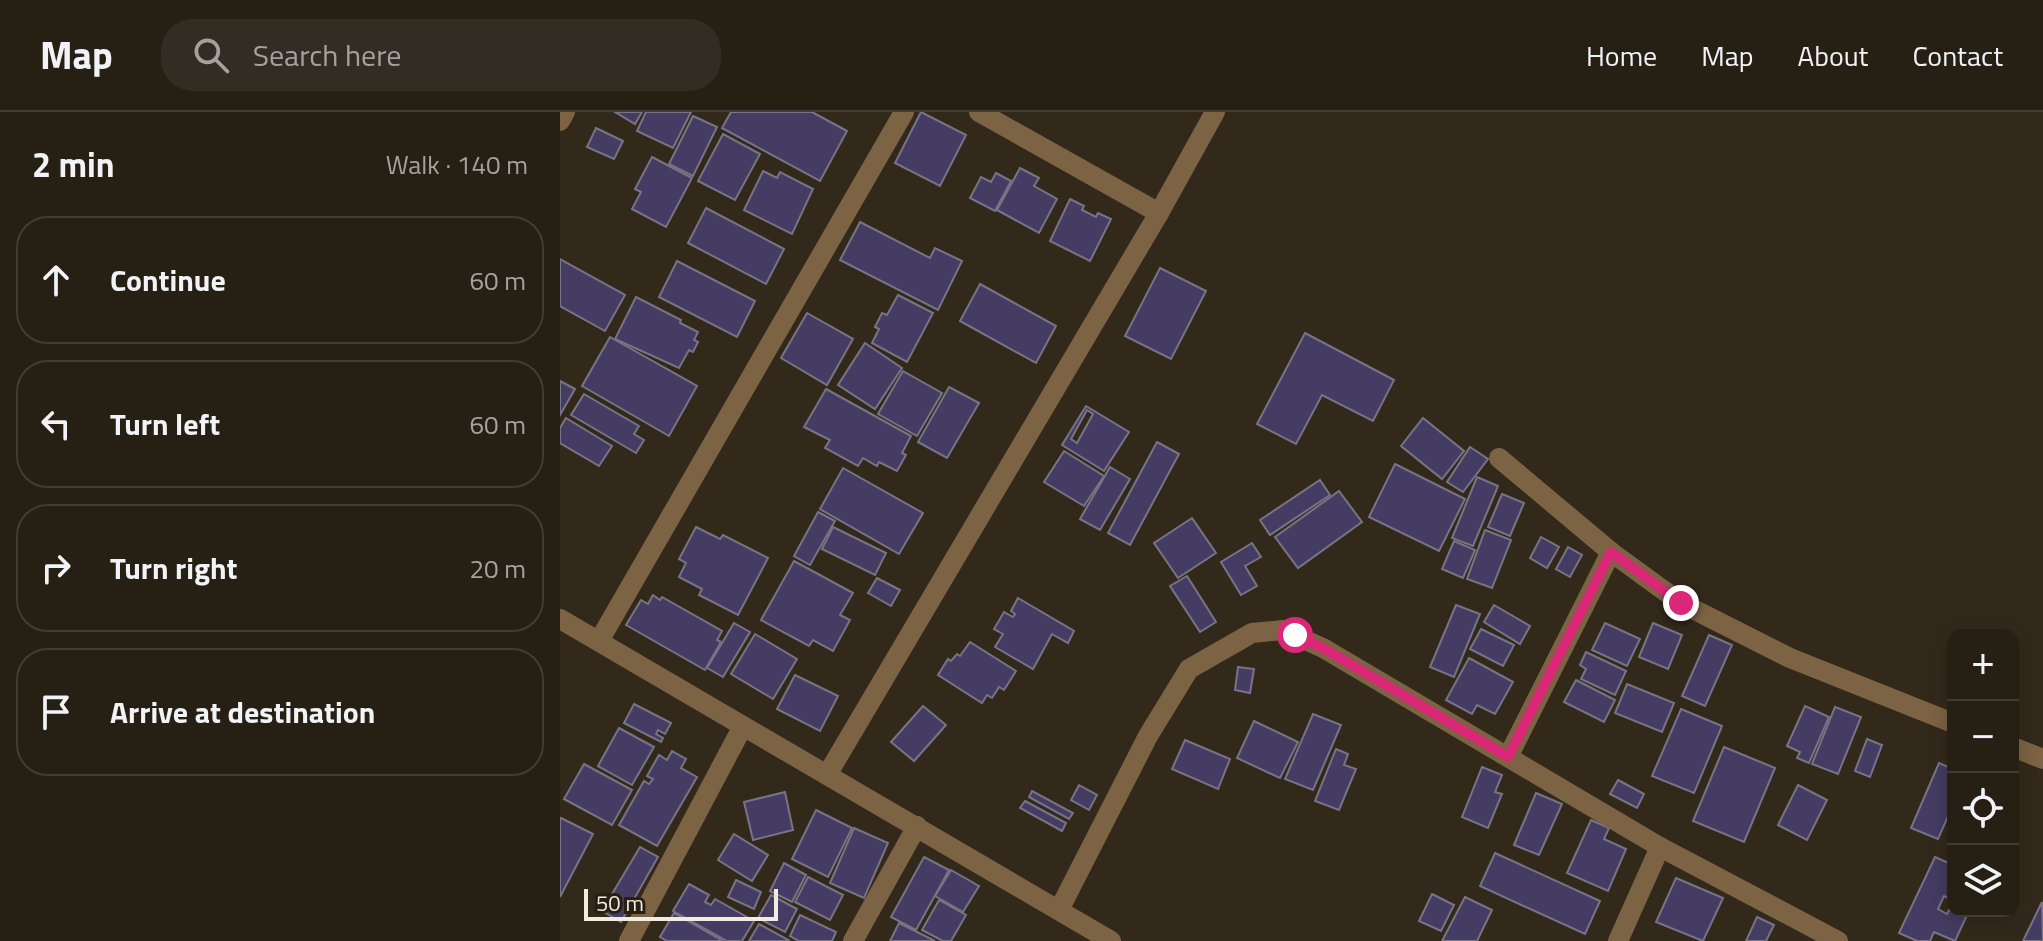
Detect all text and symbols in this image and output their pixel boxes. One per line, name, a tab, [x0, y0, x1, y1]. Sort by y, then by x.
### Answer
search box	[161, 19, 721, 91]
text: Map	[40, 26, 113, 84]
text: Search here	[253, 32, 402, 78]
icon: search	[189, 33, 233, 77]
text: Home	[1586, 34, 1657, 77]
text: Map	[1701, 34, 1754, 77]
text: About	[1798, 34, 1868, 77]
text: Contact	[1912, 34, 2003, 77]
text: 2 min	[32, 138, 115, 190]
text: Walk · 140 m	[386, 145, 528, 184]
text: Continue	[110, 257, 226, 303]
icon: ahead	[34, 258, 78, 302]
text: 60 m	[469, 261, 526, 300]
text: Turn left	[110, 401, 220, 447]
icon: left	[34, 402, 78, 446]
text: 60 m	[469, 405, 526, 444]
text: Turn right	[110, 545, 238, 591]
icon: right	[34, 546, 78, 590]
text: 20 m	[469, 549, 526, 588]
route end	[1663, 585, 1699, 621]
route start	[1277, 617, 1313, 653]
map controls	[1947, 629, 2019, 917]
button: +	[1947, 629, 2019, 701]
text: Arrive at destination	[110, 689, 375, 735]
icon: arrive	[34, 690, 78, 734]
button: −	[1947, 701, 2019, 773]
button: locate	[1947, 773, 2019, 845]
button: layers	[1947, 845, 2019, 917]
scale bar	[584, 885, 778, 921]
text: 50 m	[596, 886, 644, 920]

